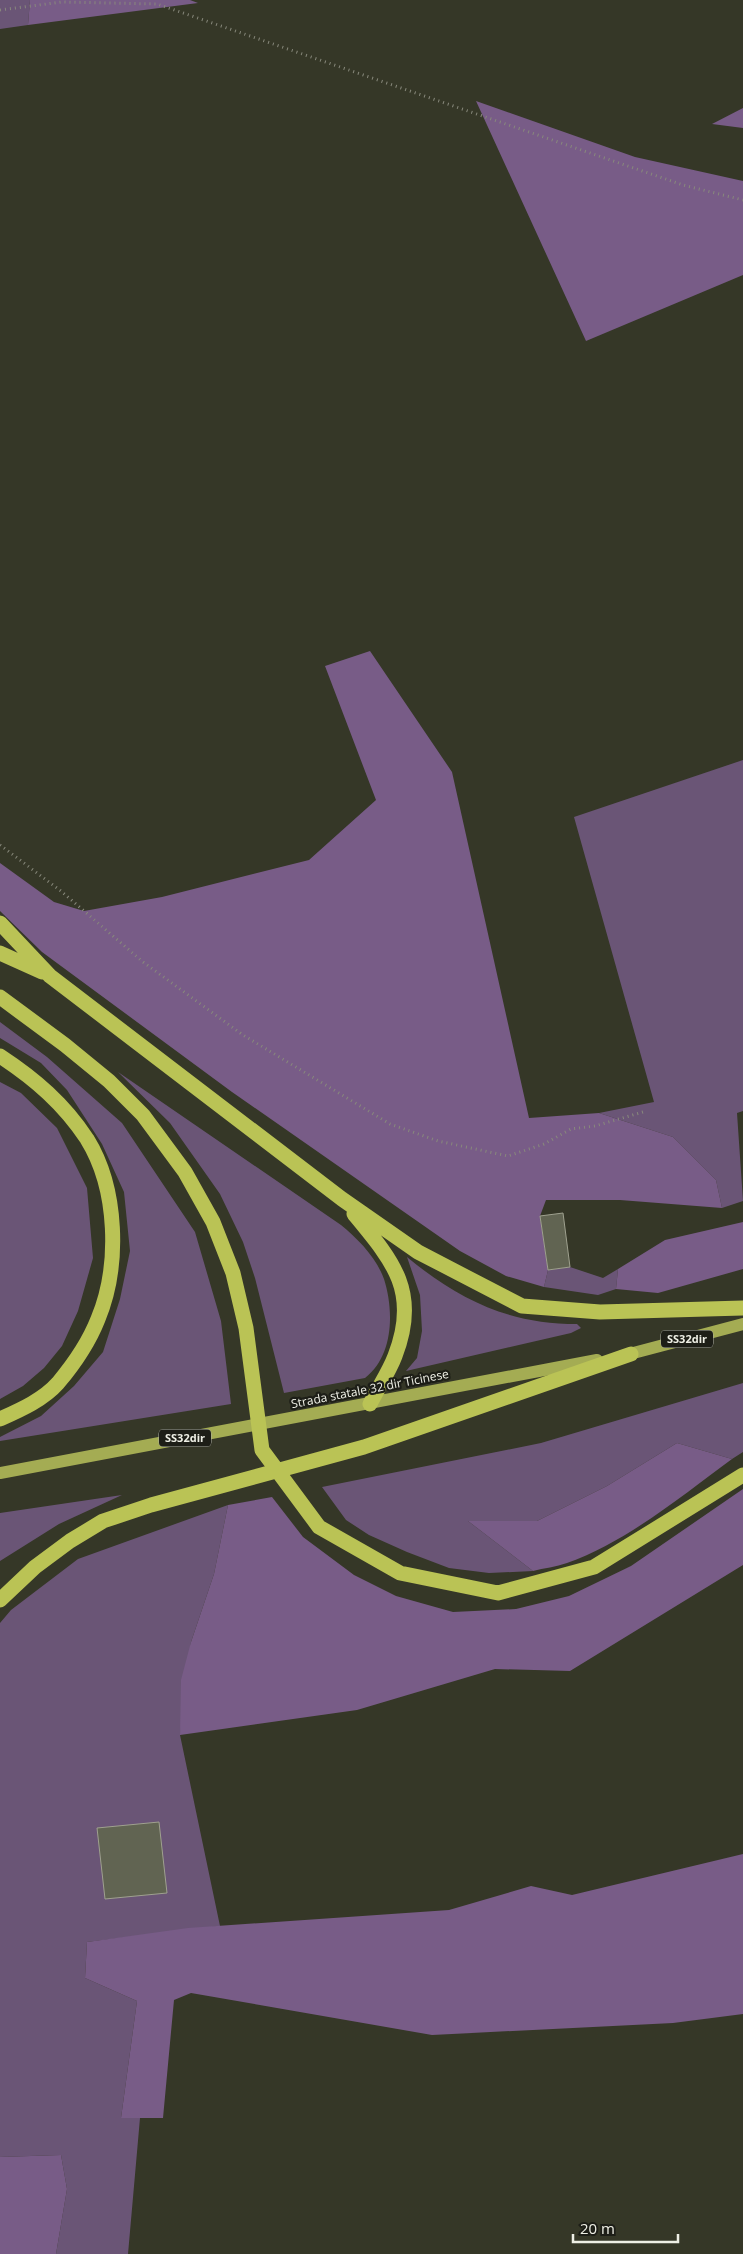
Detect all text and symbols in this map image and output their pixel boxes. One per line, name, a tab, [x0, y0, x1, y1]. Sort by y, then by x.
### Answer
road number: SS32dir	[661, 1330, 713, 1348]
street label: Strada statale 32 dir Ticinese	[290, 1365, 450, 1412]
road number: SS32dir	[159, 1430, 211, 1446]
scale bar	[573, 2212, 678, 2244]
text: 20 m	[580, 2218, 615, 2238]

